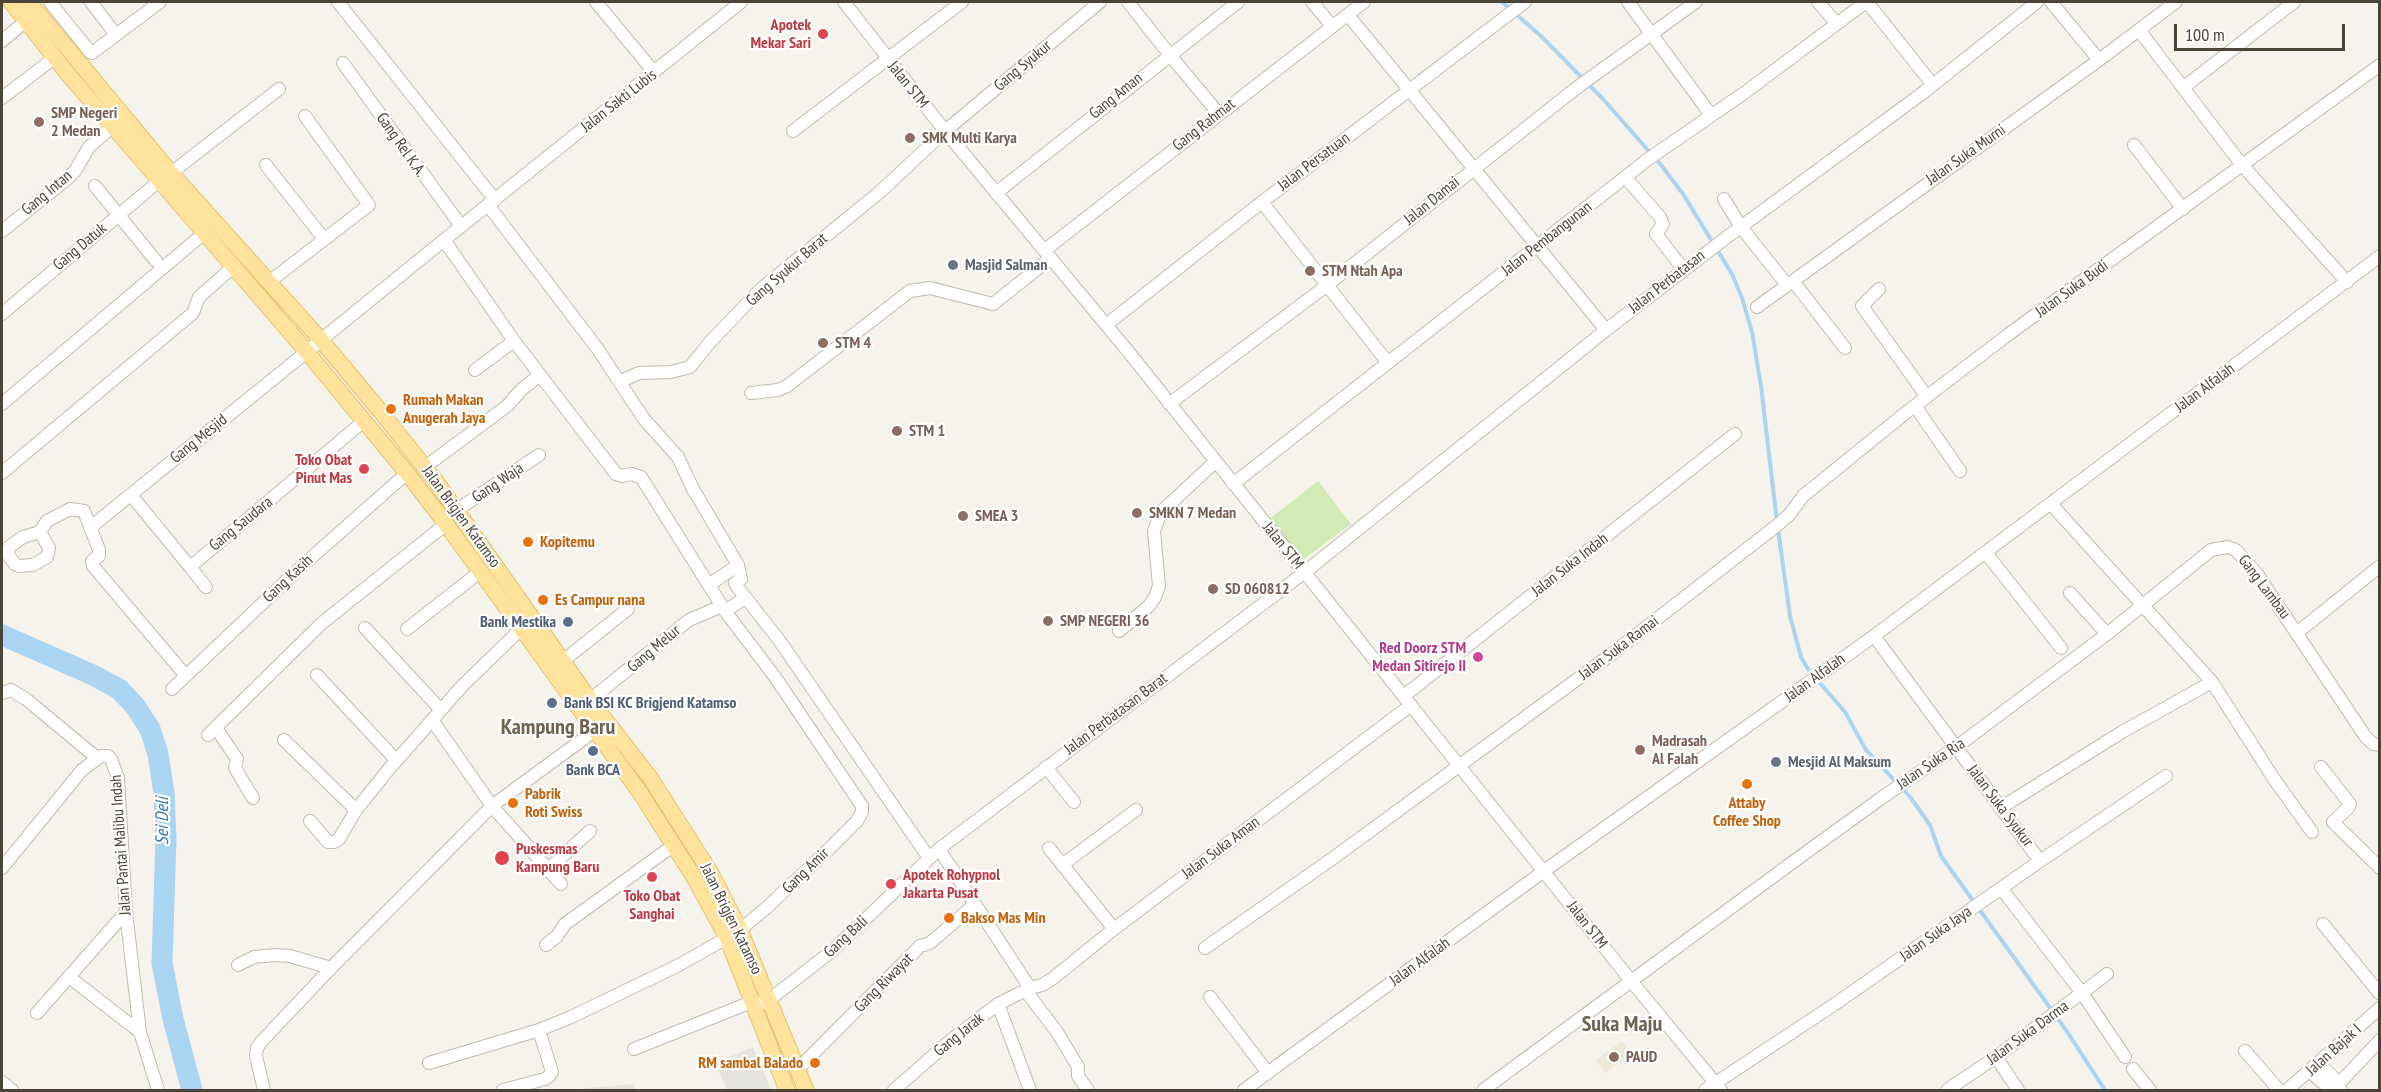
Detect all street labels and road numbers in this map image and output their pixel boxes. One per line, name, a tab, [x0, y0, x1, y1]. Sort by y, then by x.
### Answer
street label: Gang Syukur	[990, 36, 1056, 96]
street label: Jalan STM	[883, 58, 933, 112]
street label: Jalan Sakti Lubis	[577, 66, 661, 136]
street label: Gang Aman	[1085, 69, 1147, 123]
street label: Gang Rahmat	[1169, 95, 1239, 155]
street label: Gang Rel K.A.	[372, 109, 430, 181]
street label: Jalan Suka Murni	[1923, 121, 2009, 189]
street label: Jalan Persatuan	[1274, 129, 1354, 195]
street label: Gang Intan	[18, 166, 76, 220]
street label: Jalan Damai	[1400, 173, 1464, 229]
street label: Jalan Pembangunan	[1498, 198, 1596, 280]
street label: Gang Datuk	[49, 219, 111, 275]
street label: Gang Syukur Barat	[742, 229, 832, 311]
street label: Jalan Perbatasan	[1625, 246, 1709, 318]
street label: Jalan Suka Budi	[2032, 256, 2112, 322]
street label: Jalan Alfalah	[2171, 359, 2239, 417]
street label: Gang Mesjid	[167, 410, 231, 468]
street label: Gang Waja	[469, 459, 527, 507]
street label: Jalan Brigjen Katamso	[418, 462, 504, 572]
street label: Gang Saudara	[205, 493, 277, 555]
street label: Jalan STM	[1258, 519, 1308, 573]
street label: Jalan Suka Indah	[1528, 529, 1612, 601]
street label: Gang Kasih	[259, 551, 317, 607]
street label: Gang Lambau	[2234, 551, 2294, 623]
street label: Jalan Suka Ramai	[1575, 612, 1663, 684]
street label: Gang Melur	[624, 621, 684, 677]
street label: Jalan Alfalah	[1781, 650, 1849, 706]
street label: Jalan Perbatasan Barat	[1061, 669, 1171, 759]
street label: Jalan Suka Ria	[1893, 734, 1969, 794]
street label: Jalan Suka Syukur	[1963, 761, 2037, 851]
street label: Jalan Pantai Malibu Indah	[107, 774, 135, 916]
street label: Jalan Suka Aman	[1178, 813, 1264, 883]
street label: Gang Amir	[779, 844, 833, 898]
street label: Jalan Brigjen Katamso	[696, 860, 766, 978]
street label: Jalan STM	[1563, 897, 1611, 953]
street label: Jalan Suka Jaya	[1896, 902, 1976, 966]
street label: Gang Bali	[820, 912, 872, 962]
street label: Jalan Alfalah	[1386, 934, 1454, 990]
street label: Gang Riwayat	[851, 950, 917, 1016]
street label: Jalan Suka Darma	[1983, 997, 2073, 1069]
street label: Gang Jarak	[930, 1009, 988, 1061]
street label: Jalan Bajak I	[2302, 1020, 2366, 1080]

